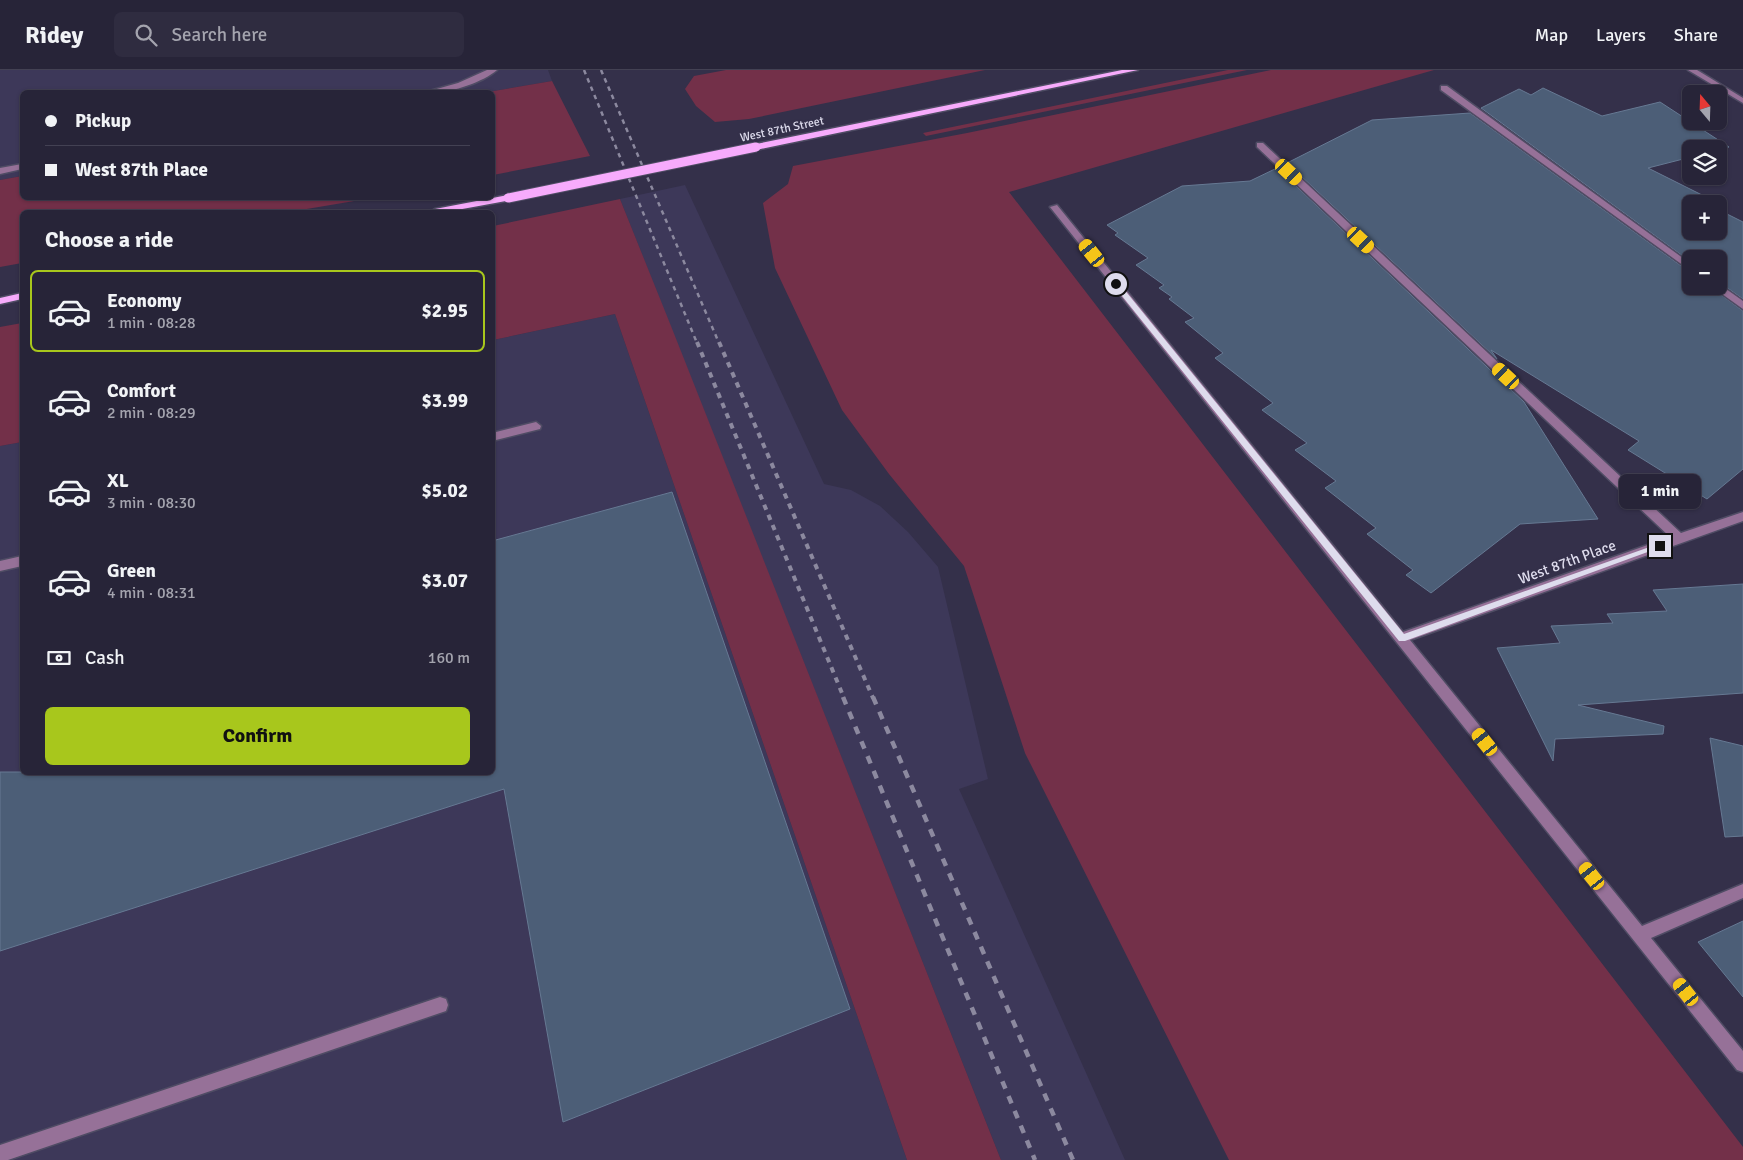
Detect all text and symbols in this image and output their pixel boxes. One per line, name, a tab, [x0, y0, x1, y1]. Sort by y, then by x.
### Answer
search box	[114, 12, 464, 57]
text: Ridey	[25, 20, 84, 50]
icon: search	[132, 21, 160, 49]
text: Search here	[172, 23, 267, 47]
text: Map	[1535, 24, 1568, 46]
text: Layers	[1596, 24, 1646, 46]
text: Share	[1674, 24, 1718, 46]
north arrow	[1682, 85, 1728, 130]
map controls	[1682, 85, 1727, 295]
text: Pickup	[75, 109, 131, 133]
street label: West 87th Street	[739, 113, 825, 146]
button: layers	[1682, 140, 1727, 185]
car	[1272, 156, 1305, 188]
text: West 87th Place	[75, 158, 208, 182]
button: +	[1682, 195, 1727, 240]
car	[1344, 224, 1377, 256]
text: Choose a ride	[45, 226, 173, 253]
car	[1076, 237, 1107, 269]
button: −	[1682, 250, 1727, 295]
route start	[1105, 273, 1127, 295]
icon: car	[47, 289, 92, 334]
text: Economy	[107, 289, 181, 313]
text: $2.95	[422, 299, 468, 323]
text: 1 min · 08:28	[107, 313, 196, 333]
car	[1489, 360, 1522, 392]
icon: car	[47, 379, 92, 424]
text: Comfort	[107, 379, 176, 403]
text: $3.99	[422, 389, 468, 413]
text: 2 min · 08:29	[107, 403, 196, 423]
icon: car	[47, 469, 92, 514]
text: XL	[107, 469, 129, 493]
callout: 1 min	[1619, 474, 1701, 508]
text: $5.02	[422, 479, 468, 503]
text: 1 min	[1641, 481, 1679, 501]
text: 3 min · 08:30	[107, 493, 196, 513]
route end	[1649, 535, 1671, 557]
street label: West 87th Place	[1516, 536, 1618, 588]
icon: car	[47, 559, 92, 604]
text: Green	[107, 559, 156, 583]
text: $3.07	[422, 569, 468, 593]
text: 4 min · 08:31	[107, 583, 196, 603]
icon: cash	[45, 644, 73, 672]
text: Cash	[85, 646, 125, 670]
text: 160 m	[428, 648, 470, 668]
button: Confirm	[45, 707, 470, 765]
car	[1469, 726, 1500, 758]
car	[1576, 860, 1607, 892]
car	[1670, 976, 1701, 1008]

